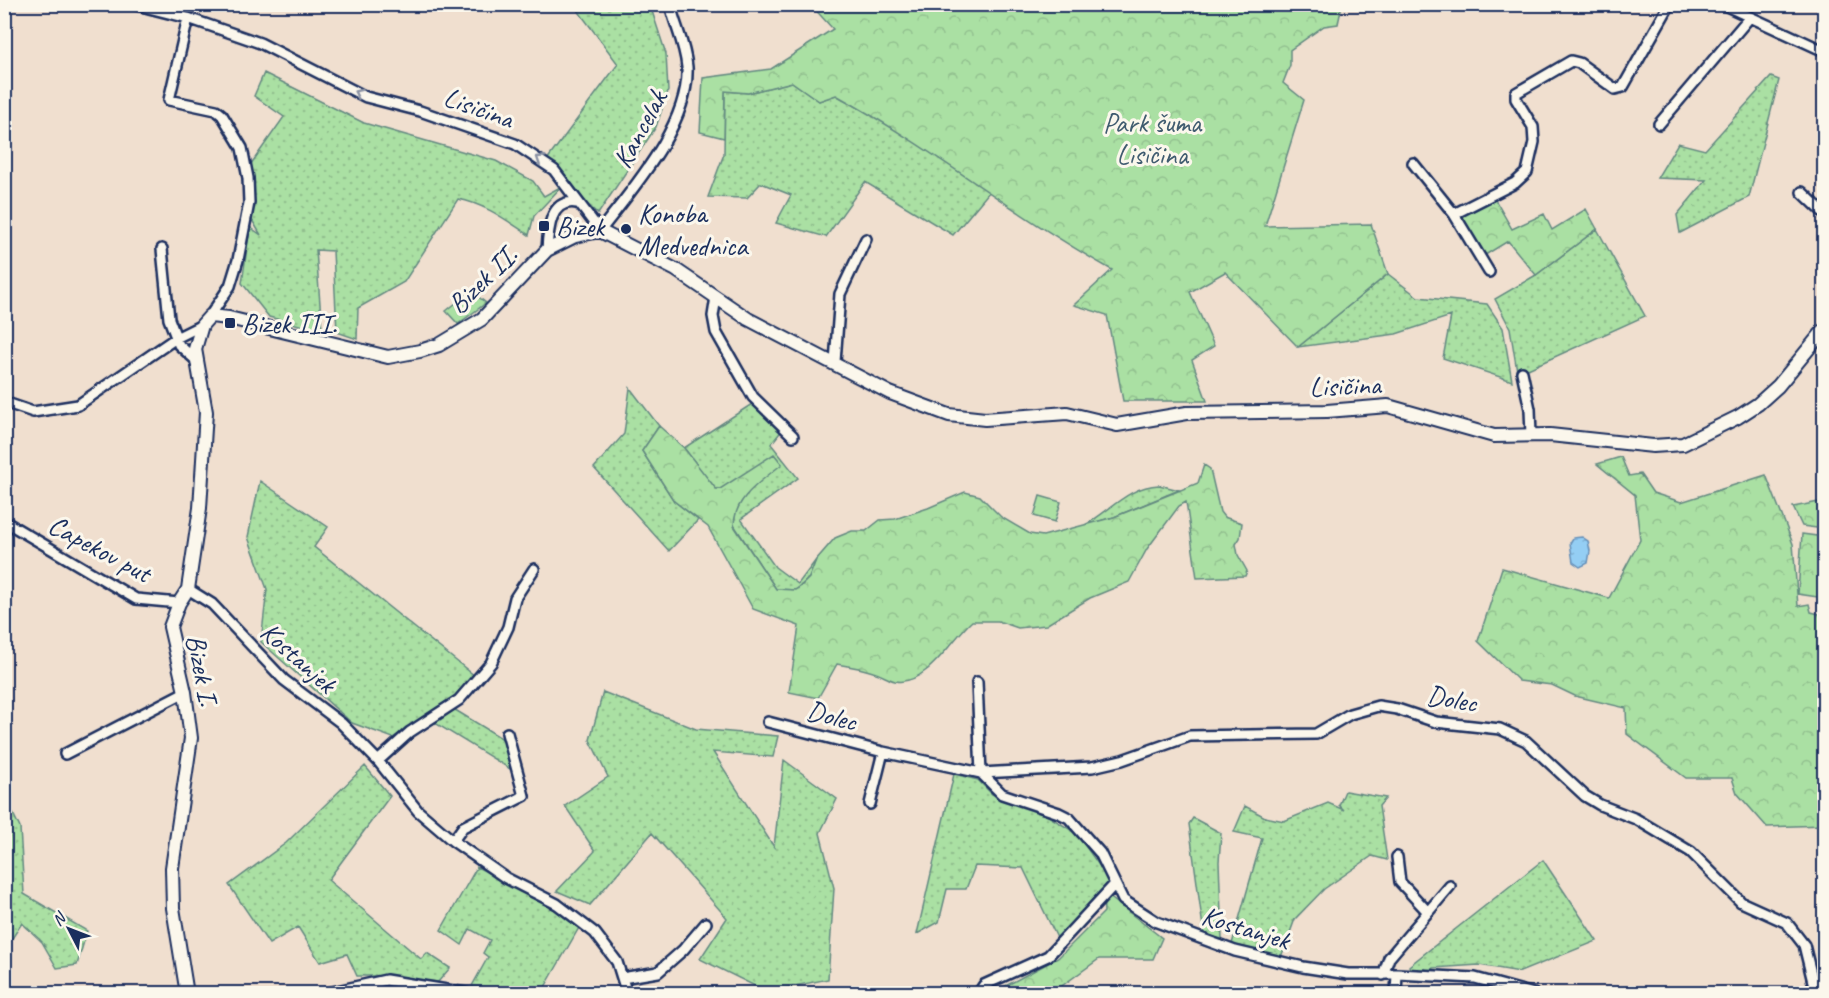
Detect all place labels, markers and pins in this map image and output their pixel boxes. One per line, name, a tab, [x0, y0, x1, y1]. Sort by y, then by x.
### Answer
place label: Konoba Medvednica	[638, 196, 749, 263]
place label: Bizek	[556, 209, 606, 244]
marker: Bizek	[537, 219, 551, 233]
marker: Konoba Medvednica	[619, 222, 633, 236]
place label: Bizek III.	[242, 306, 337, 341]
marker: Bizek III.	[223, 316, 237, 330]

